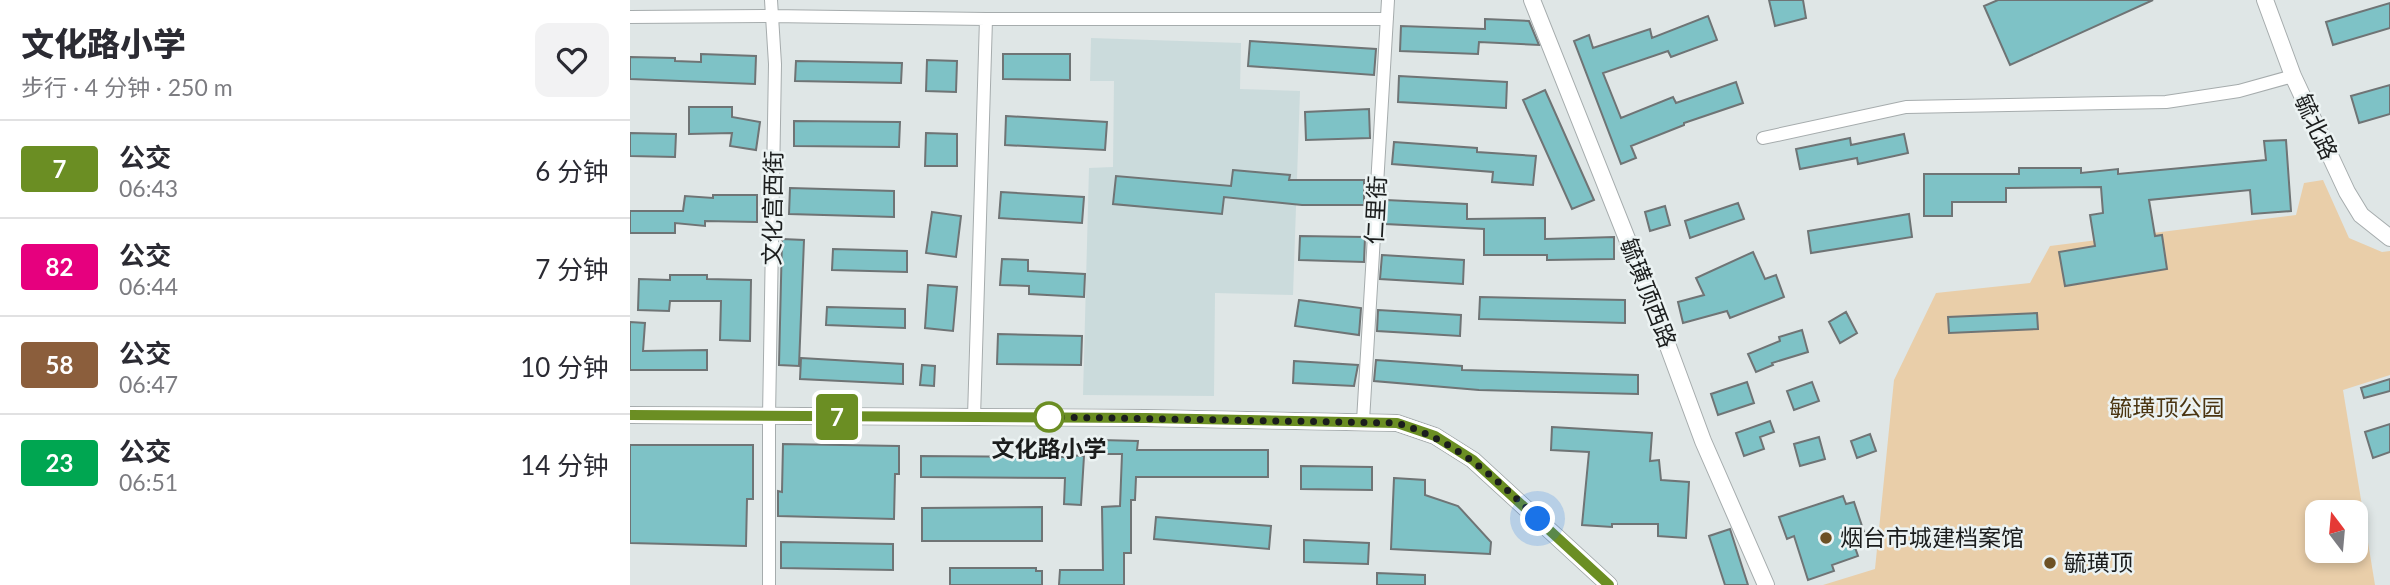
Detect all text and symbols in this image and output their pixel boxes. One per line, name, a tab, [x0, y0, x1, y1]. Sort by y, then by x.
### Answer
text: 文化路小学	[21, 23, 186, 63]
button: heart	[535, 23, 609, 97]
text: 步行 · 4 分钟 · 250 m	[21, 73, 233, 101]
street label: 毓北路	[2290, 89, 2344, 164]
text: 公交	[119, 141, 171, 173]
street label: 文化宫西街	[757, 150, 787, 266]
text: 7	[53, 154, 66, 183]
text: 6 分钟	[535, 155, 609, 187]
text: 06:43	[119, 174, 178, 202]
street label: 仁里街	[1359, 175, 1391, 245]
street label: 毓璜顶西路	[1615, 234, 1683, 351]
text: 公交	[119, 239, 171, 271]
text: 82	[46, 252, 73, 281]
text: 7 分钟	[535, 253, 609, 285]
text: 06:44	[119, 272, 178, 300]
text: 公交	[119, 337, 171, 369]
text: 58	[46, 350, 73, 379]
text: 10 分钟	[520, 351, 609, 383]
text: 06:47	[119, 370, 178, 398]
park label: 毓璜顶公园	[2110, 393, 2225, 421]
line badge: 7	[814, 394, 860, 440]
text: 7	[830, 402, 844, 431]
marker: 文化路小学	[1034, 402, 1064, 432]
place label: 文化路小学	[992, 434, 1107, 462]
text: 公交	[119, 435, 171, 467]
text: 23	[46, 448, 73, 477]
text: 14 分钟	[520, 449, 609, 481]
text: 06:51	[119, 468, 178, 496]
north arrow	[2305, 500, 2368, 564]
map controls	[2305, 500, 2368, 563]
your location	[1520, 501, 1555, 536]
place label: 烟台市城建档案馆	[1840, 523, 2024, 551]
marker: 烟台市城建档案馆	[1818, 530, 1834, 546]
place label: 毓璜顶	[2064, 548, 2133, 576]
marker: 毓璜顶	[2042, 555, 2058, 571]

